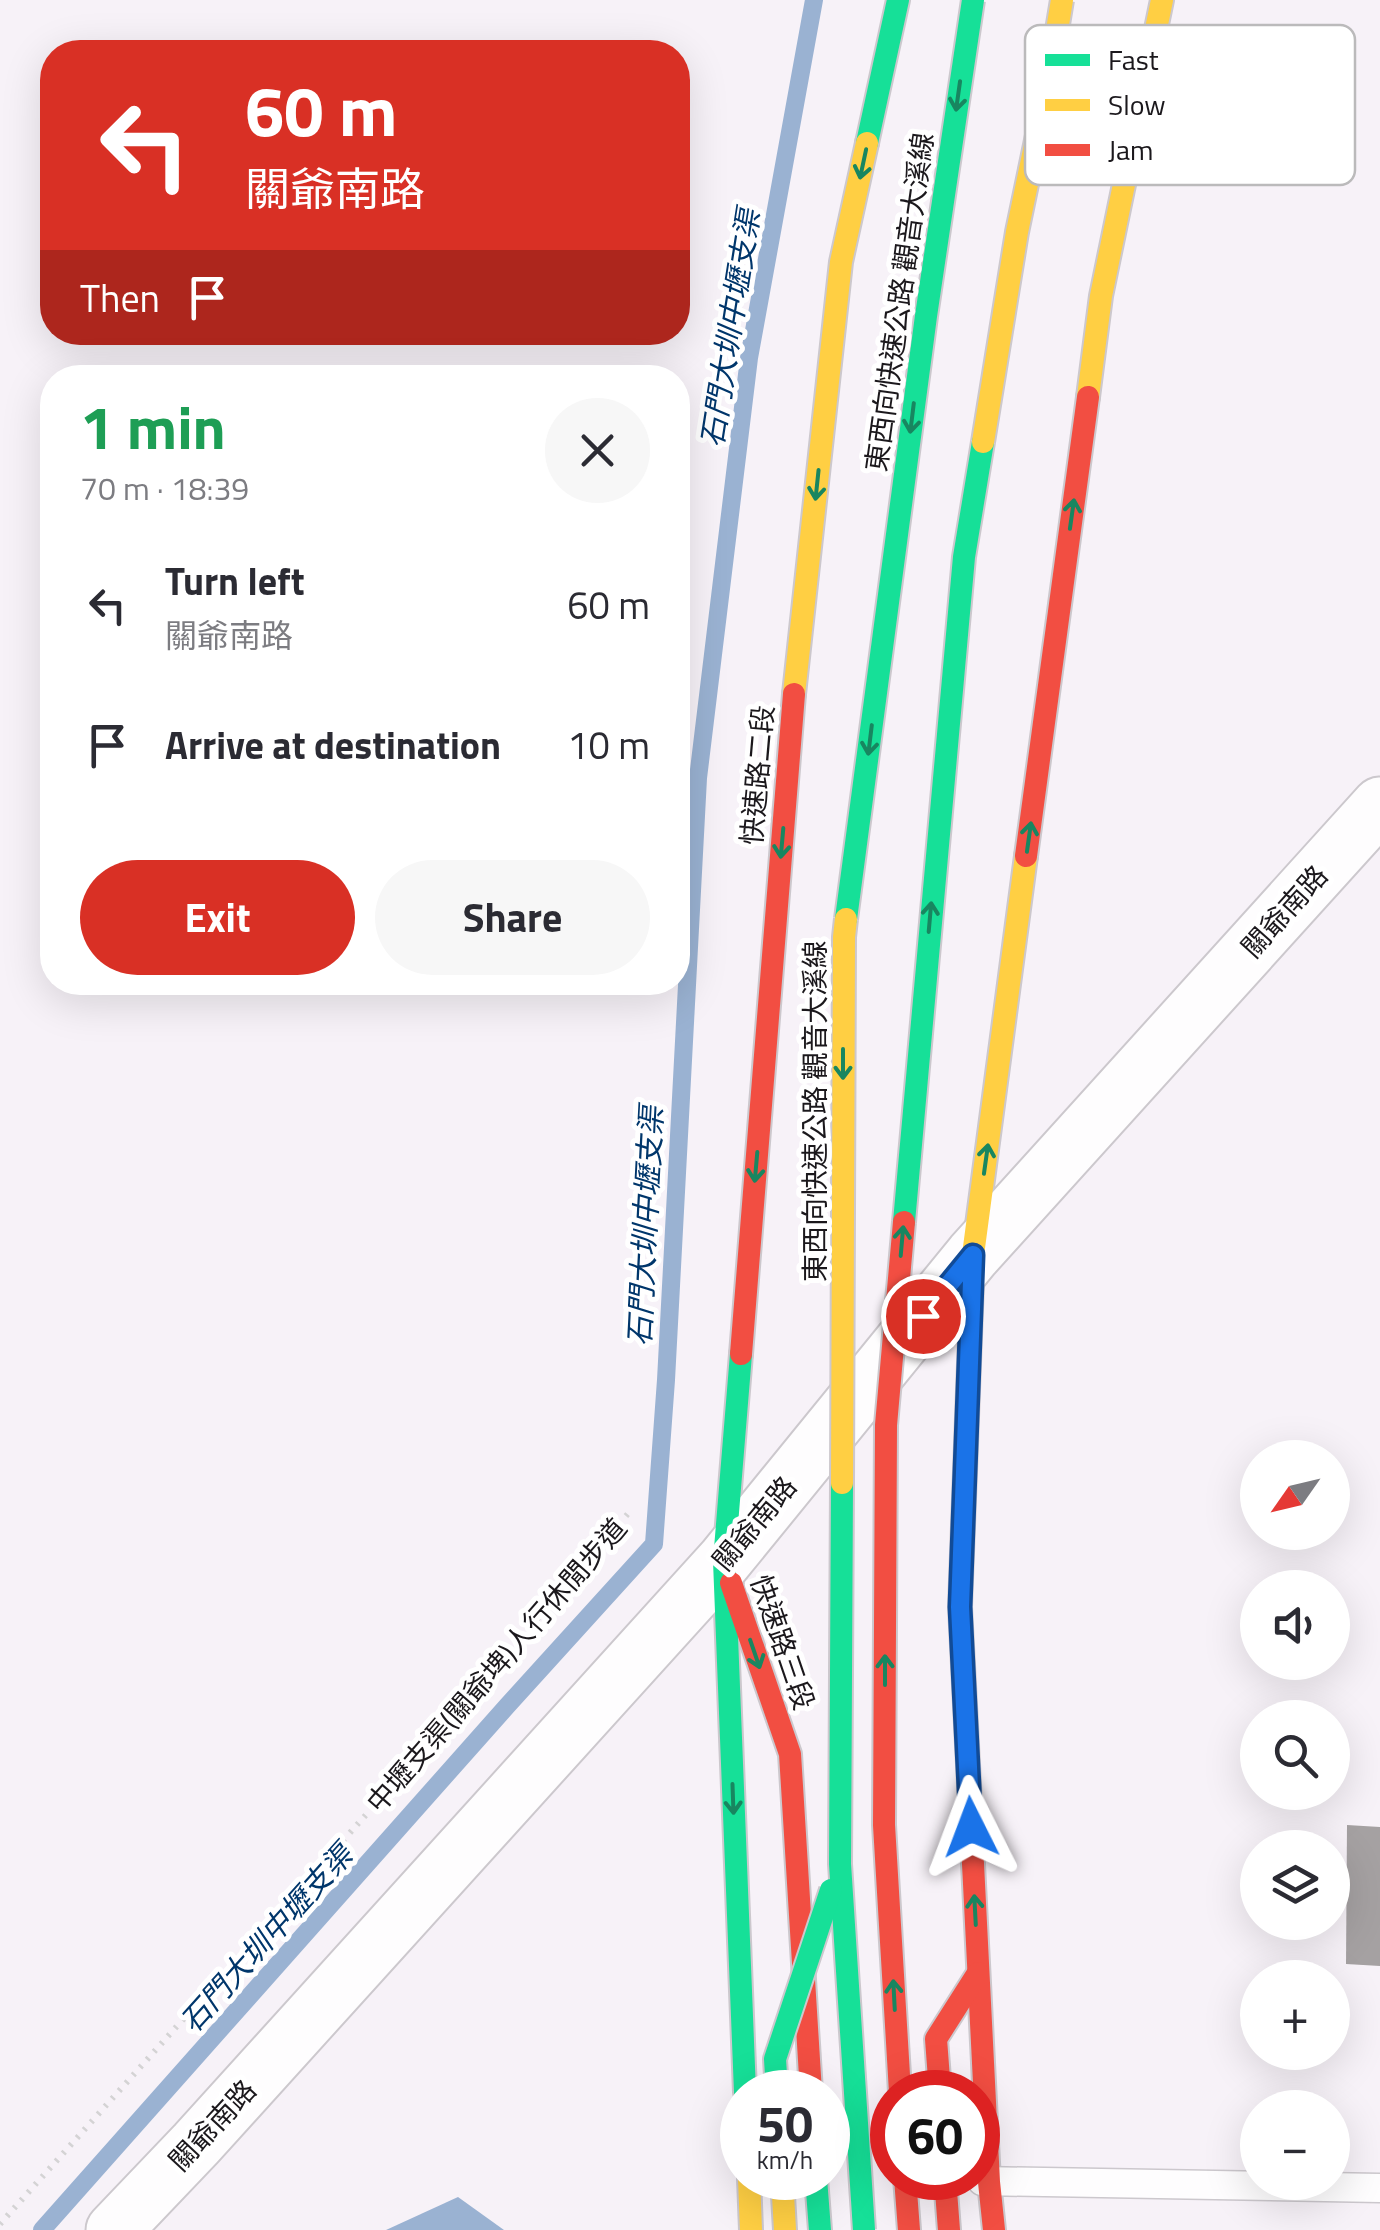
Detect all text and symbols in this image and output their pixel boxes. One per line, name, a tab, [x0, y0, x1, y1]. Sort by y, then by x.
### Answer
legend	[1025, 25, 1355, 185]
text: Fast	[1108, 38, 1159, 81]
text: 60 m	[245, 57, 398, 163]
icon: left	[80, 80, 210, 210]
one-way arrow	[949, 80, 967, 112]
text: Slow	[1108, 83, 1166, 126]
text: Jam	[1108, 128, 1154, 171]
street label: 東西向快速公路 觀音大溪線	[854, 130, 944, 474]
one-way arrow	[852, 147, 871, 179]
text: 關爺南路	[245, 154, 425, 222]
water label: 石門大圳中壢支渠	[689, 202, 772, 450]
text: Then	[80, 269, 160, 327]
icon: arrive	[180, 270, 235, 325]
text: 1 min	[80, 381, 226, 472]
button: close	[545, 398, 650, 503]
one-way arrow	[902, 401, 921, 434]
text: 70 m · 18:39	[80, 464, 249, 512]
one-way arrow	[807, 468, 826, 501]
one-way arrow	[1063, 499, 1081, 531]
text: Turn left	[165, 552, 305, 610]
text: 60 m	[567, 576, 650, 634]
icon: left	[80, 578, 135, 633]
text: 關爺南路	[165, 611, 293, 659]
street label: 快速路二段	[729, 703, 785, 847]
text: Arrive at destination	[165, 716, 501, 774]
text: 10 m	[567, 716, 650, 774]
icon: arrive	[80, 718, 135, 773]
one-way arrow	[860, 724, 879, 756]
one-way arrow	[1020, 821, 1039, 853]
one-way arrow	[772, 827, 791, 859]
street label: 關爺南路	[1231, 855, 1337, 967]
button: Exit	[80, 860, 355, 975]
button: Share	[375, 860, 650, 975]
one-way arrow	[921, 902, 940, 934]
street label: 東西向快速公路 觀音大溪線	[793, 940, 836, 1282]
one-way arrow	[834, 1047, 853, 1079]
water label: 石門大圳中壢支渠	[616, 1101, 674, 1347]
one-way arrow	[977, 1143, 996, 1175]
one-way arrow	[746, 1151, 765, 1183]
one-way arrow	[892, 1226, 911, 1258]
pin	[881, 1274, 966, 1359]
icon: arrive	[896, 1289, 951, 1344]
north arrow	[1240, 1440, 1350, 1550]
map controls	[1240, 1440, 1350, 2200]
street label: 關爺南路	[702, 1466, 806, 1580]
street label: 中壢支渠(關爺埤)人行休閒步道	[356, 1508, 636, 1822]
street label: 快速路三段	[740, 1569, 826, 1715]
button: sound	[1240, 1570, 1350, 1680]
one-way arrow	[748, 1637, 766, 1669]
one-way arrow	[876, 1655, 894, 1688]
button: search	[1240, 1700, 1350, 1810]
position arrow	[919, 1775, 1023, 1879]
one-way arrow	[724, 1782, 743, 1814]
water label: 石門大圳中壢支渠	[169, 1830, 366, 2043]
button: layers	[1240, 1830, 1350, 1940]
one-way arrow	[965, 1895, 984, 1927]
button: +	[1240, 1960, 1350, 2070]
one-way arrow	[884, 1980, 903, 2012]
street label: 關爺南路	[158, 2069, 266, 2181]
speed limit sign: 60	[870, 2070, 1000, 2200]
text: 50	[757, 2085, 813, 2161]
button: −	[1240, 2090, 1350, 2200]
text: km/h	[757, 2141, 813, 2179]

